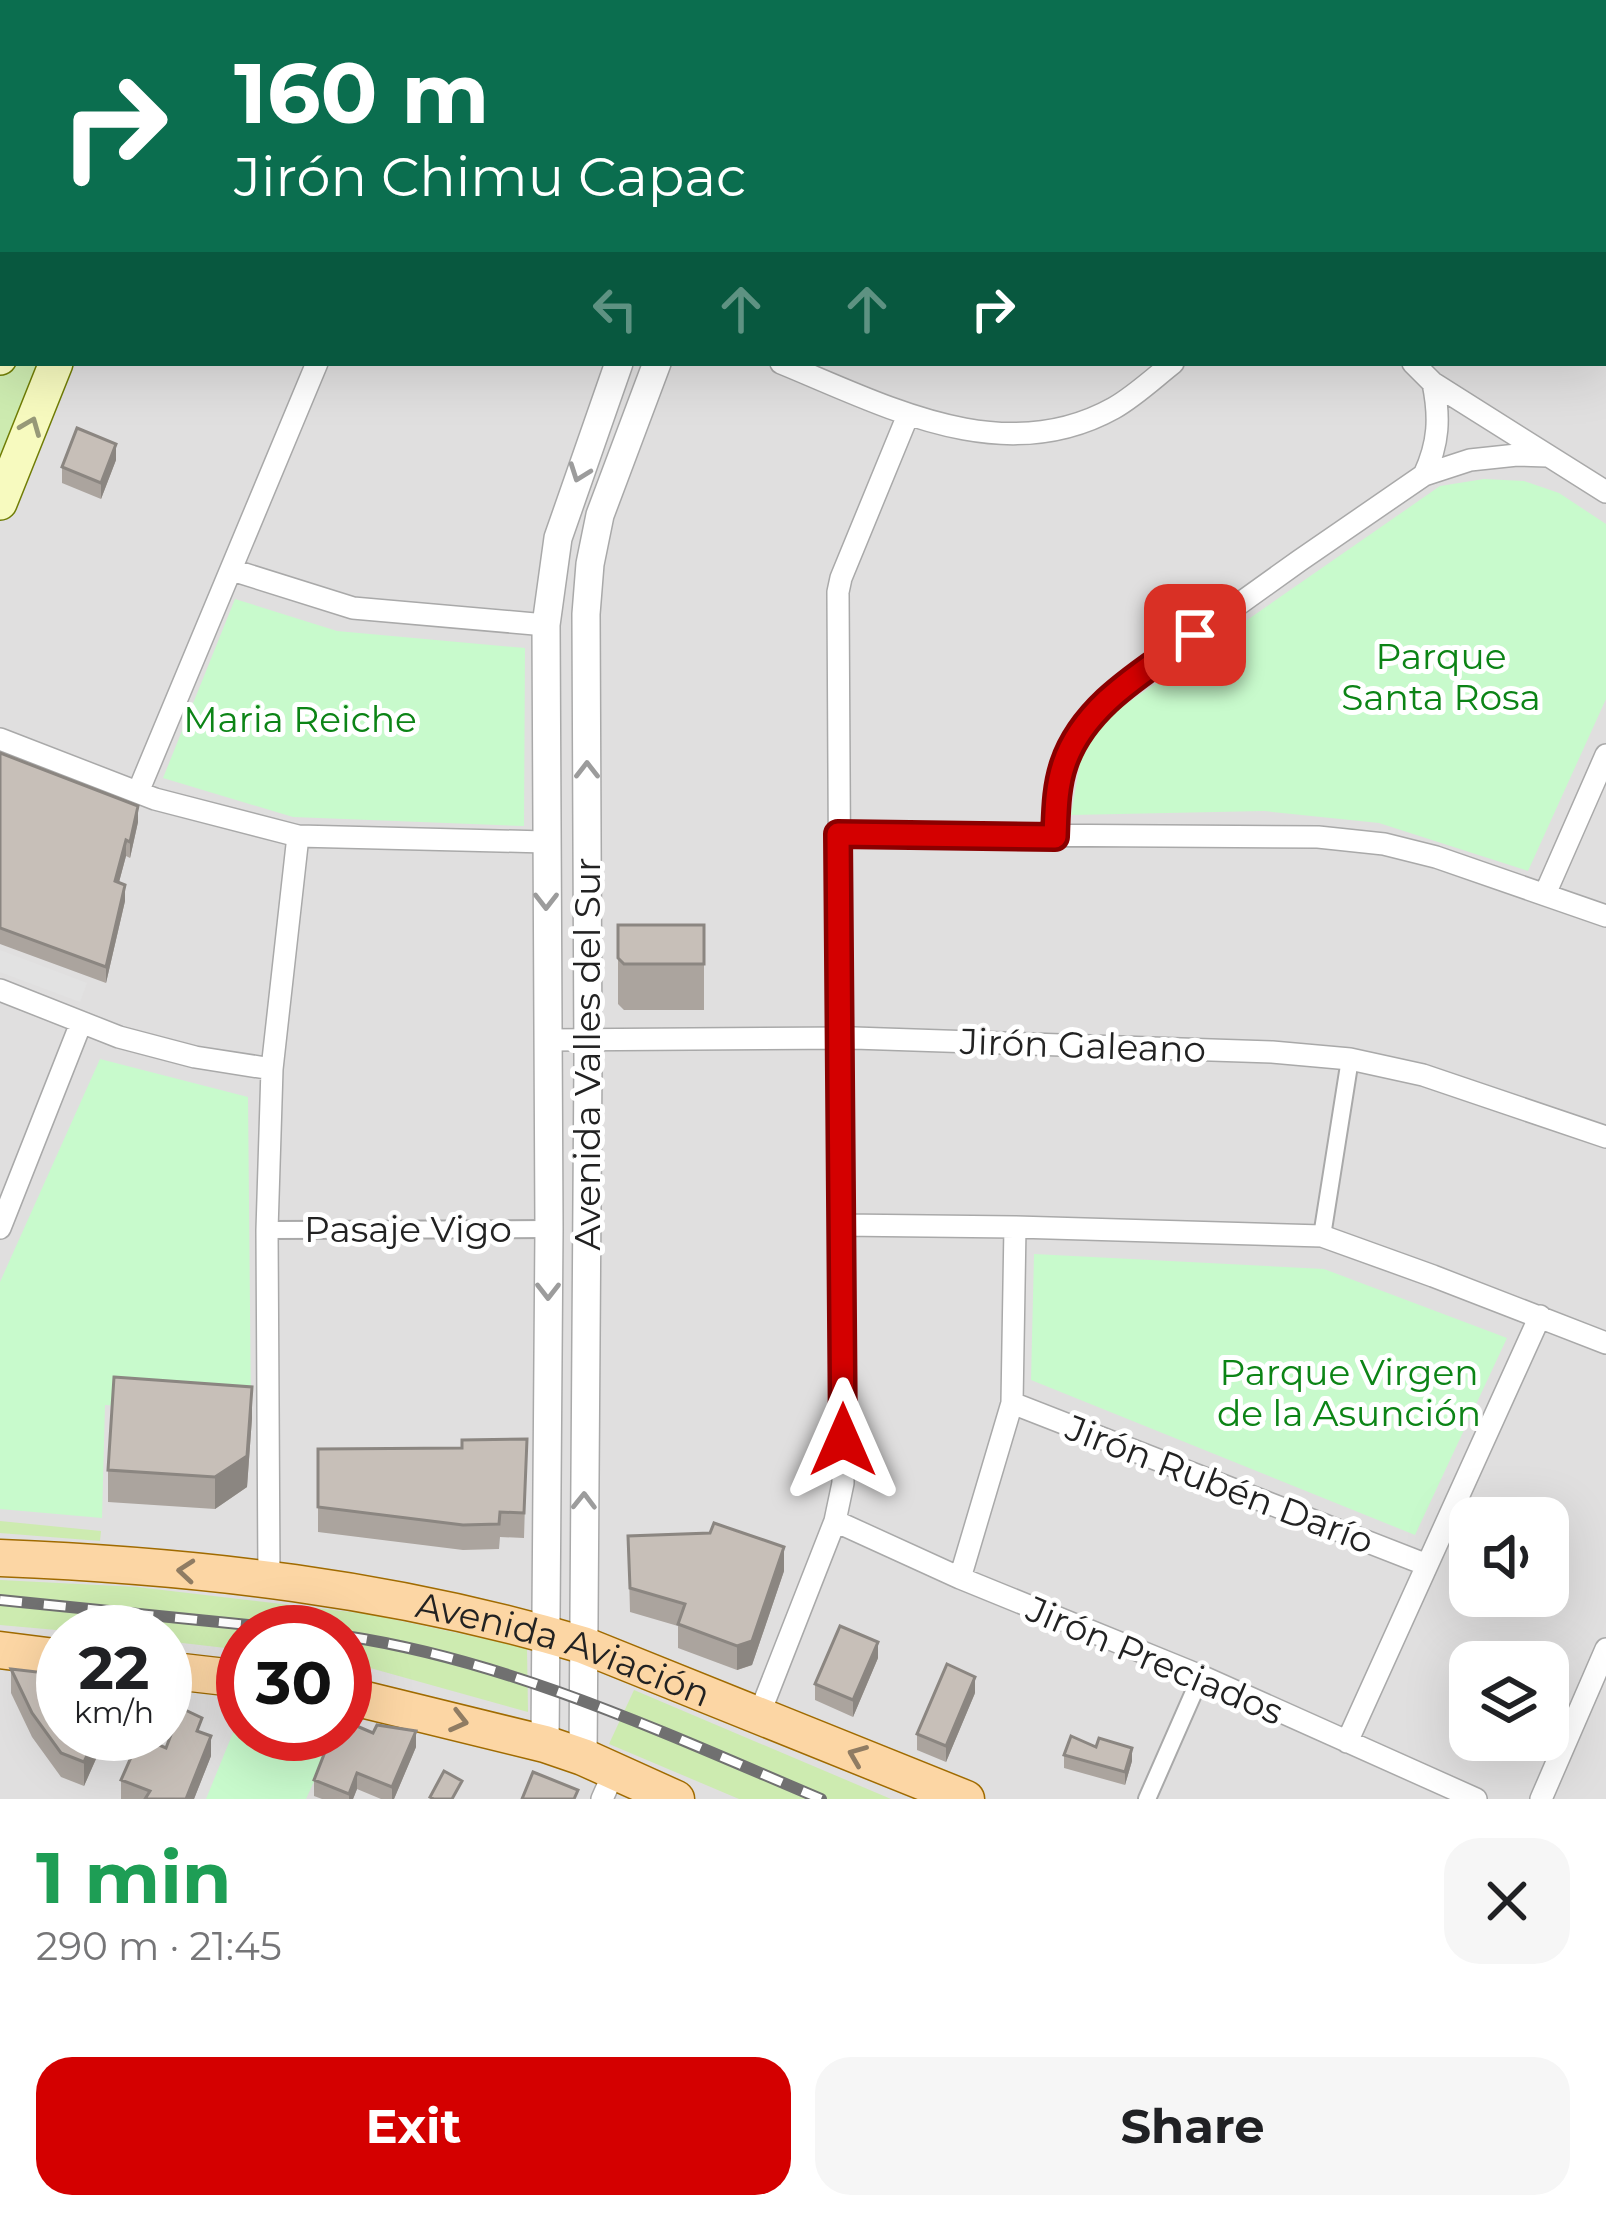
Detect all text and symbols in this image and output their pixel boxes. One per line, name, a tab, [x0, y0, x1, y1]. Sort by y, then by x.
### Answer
text: 160 m	[234, 42, 489, 144]
icon: right	[36, 48, 192, 204]
text: Jirón Chimu Capac	[234, 144, 747, 210]
icon: left	[582, 276, 648, 342]
icon: ahead	[708, 276, 774, 342]
icon: ahead	[834, 276, 900, 342]
icon: right	[960, 276, 1026, 342]
one-way arrow	[17, 417, 41, 438]
one-way arrow	[569, 461, 593, 482]
pin	[1144, 584, 1246, 686]
icon: arrive	[1162, 602, 1228, 668]
park label: Parque Santa Rosa	[1341, 634, 1541, 719]
park label: Maria Reiche	[183, 697, 417, 741]
one-way arrow	[574, 760, 600, 778]
street label: Avenida Valles del Sur	[565, 857, 609, 1251]
one-way arrow	[533, 893, 559, 911]
street label: Jirón Galeano	[958, 1019, 1207, 1071]
street label: Pasaje Vigo	[304, 1207, 512, 1251]
one-way arrow	[535, 1283, 561, 1301]
park label: Parque Virgen de la Asunción	[1217, 1350, 1481, 1435]
position arrow	[780, 1377, 906, 1503]
street label: Jirón Rubén Darío	[1059, 1405, 1380, 1563]
one-way arrow	[571, 1491, 597, 1510]
map controls	[1449, 1497, 1569, 1761]
button: sound	[1449, 1497, 1569, 1617]
one-way arrow	[176, 1558, 195, 1584]
street label: Avenida Aviación	[412, 1582, 717, 1716]
street label: Jirón Preciados	[1019, 1586, 1290, 1734]
speed limit sign: 30	[216, 1605, 372, 1761]
text: 22	[79, 1631, 149, 1704]
button: layers	[1449, 1641, 1569, 1761]
text: km/h	[74, 1694, 154, 1731]
one-way arrow	[448, 1707, 469, 1732]
one-way arrow	[848, 1745, 869, 1769]
text: 1 min	[36, 1833, 232, 1921]
button: close	[1444, 1838, 1570, 1964]
text: 290 m · 21:45	[36, 1922, 282, 1970]
button: Exit	[36, 2057, 791, 2195]
button: Share	[815, 2057, 1570, 2195]

